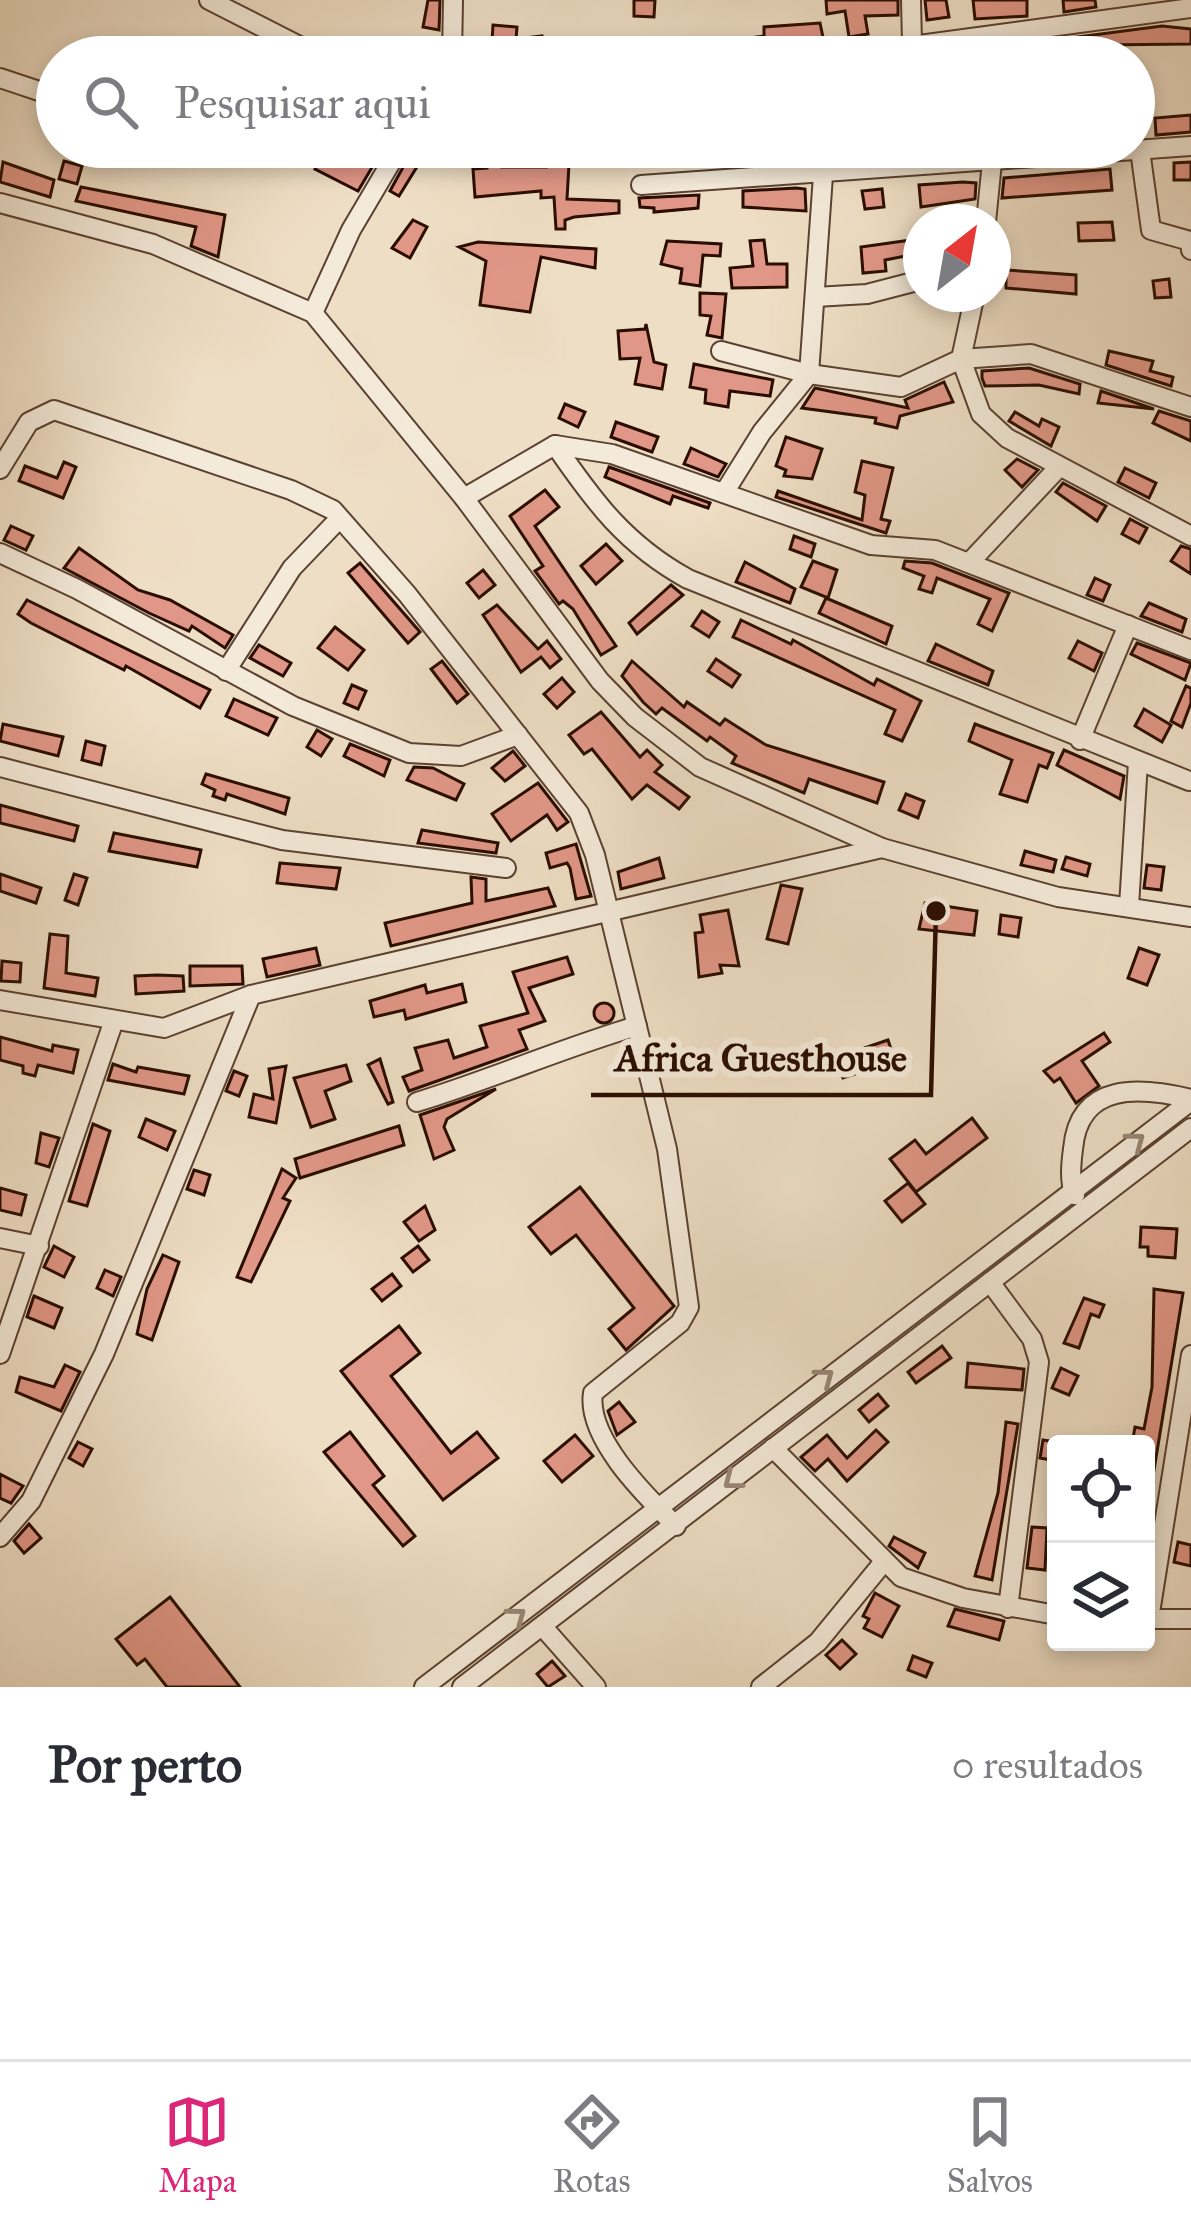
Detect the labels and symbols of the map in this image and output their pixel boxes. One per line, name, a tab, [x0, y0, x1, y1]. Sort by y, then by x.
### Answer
north arrow	[903, 204, 1011, 312]
callout: Africa Guesthouse	[591, 1020, 931, 1095]
text: Africa Guesthouse	[613, 1034, 907, 1082]
one-way arrow	[1123, 1134, 1144, 1156]
one-way arrow	[812, 1370, 833, 1392]
one-way arrow	[724, 1467, 746, 1488]
one-way arrow	[503, 1609, 525, 1630]

